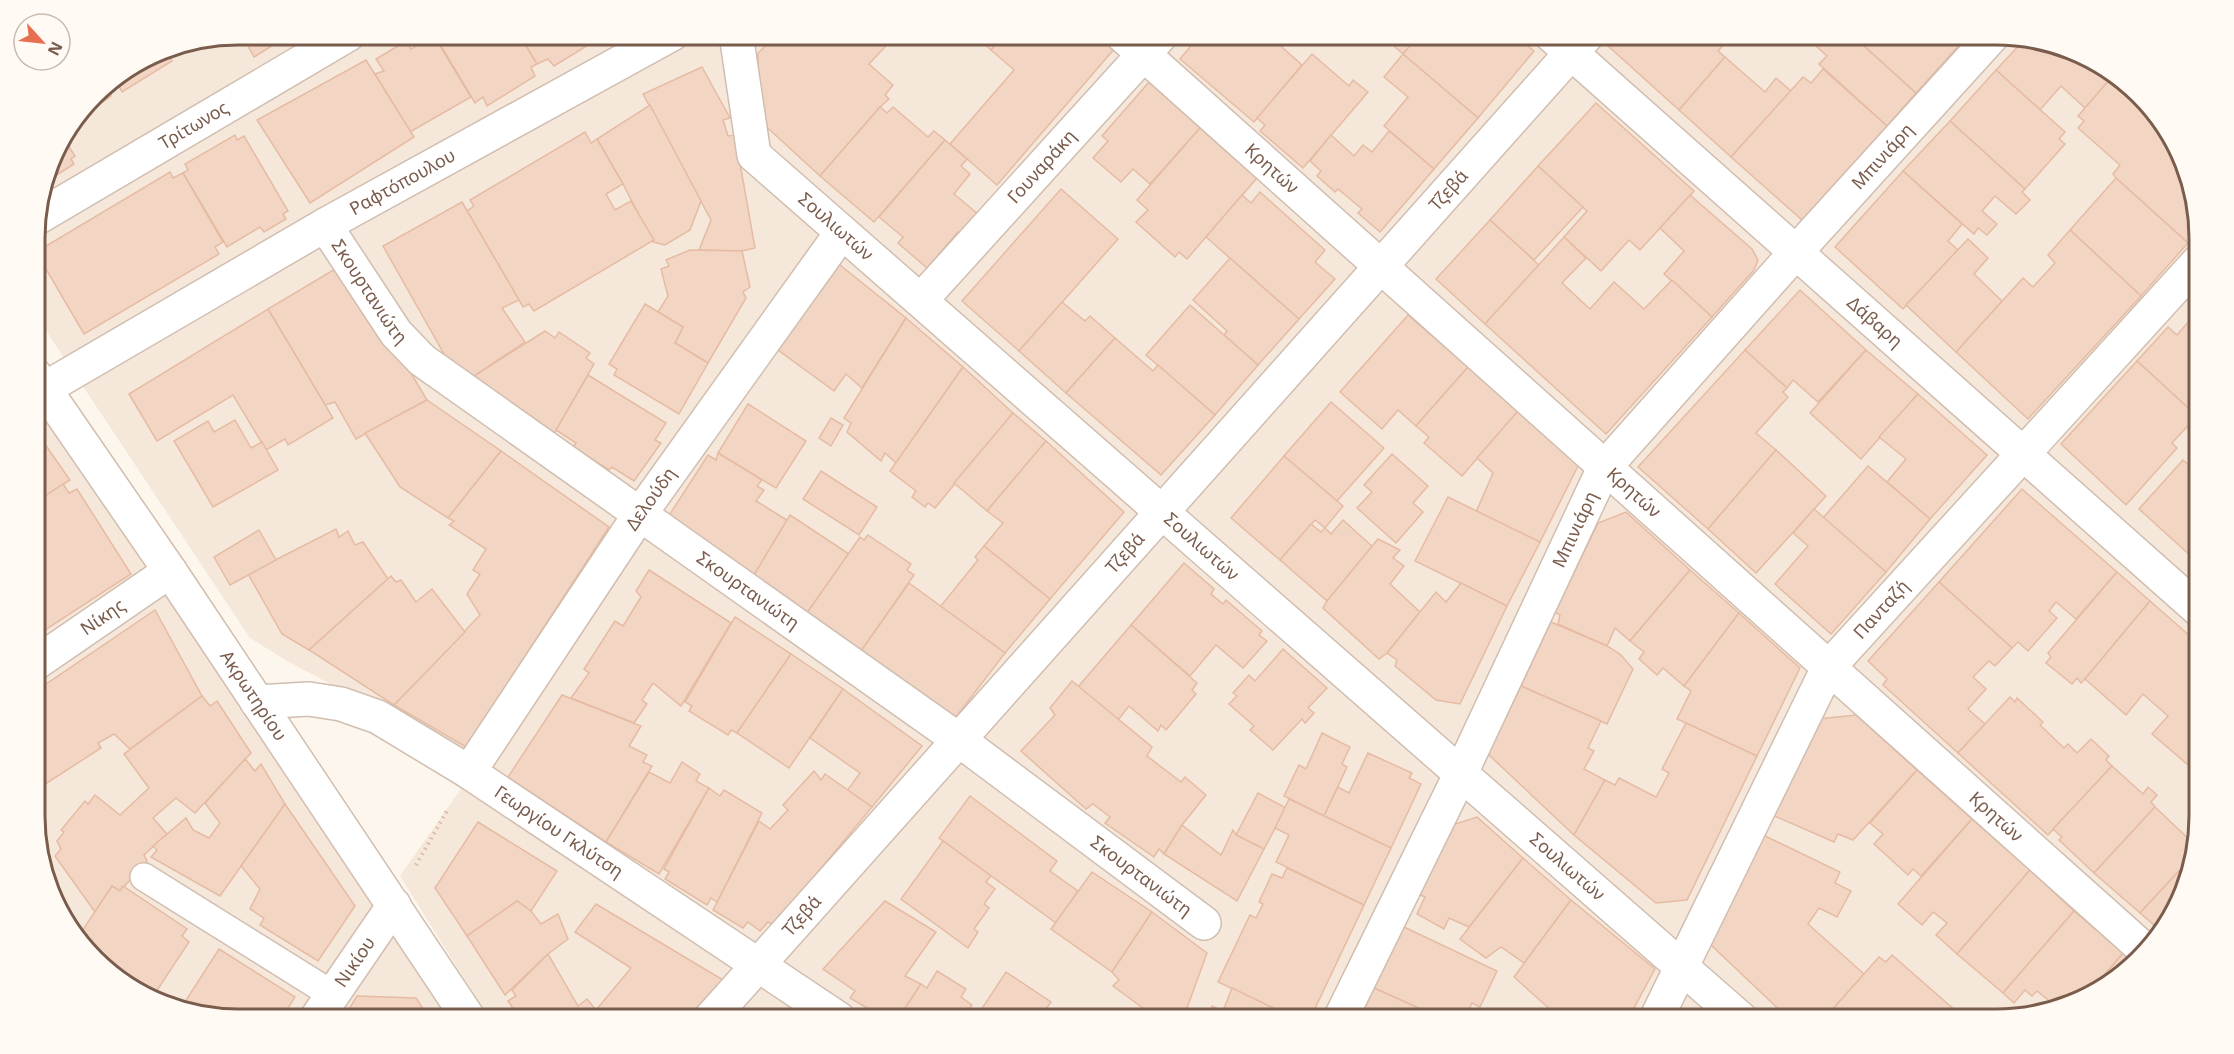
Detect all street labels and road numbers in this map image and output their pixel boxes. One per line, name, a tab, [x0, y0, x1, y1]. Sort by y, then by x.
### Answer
street label: Τρίτωνος	[154, 95, 233, 155]
street label: Μπινιάρη	[1846, 118, 1918, 194]
street label: Γουναράκη	[1001, 124, 1081, 208]
street label: Κρητών	[1240, 137, 1304, 198]
street label: Ραφτόπουλου	[345, 143, 459, 220]
street label: Τζεβά	[1423, 164, 1473, 215]
street label: Σουλιωτών	[794, 186, 879, 265]
street label: Σκουρτανιώτη	[327, 234, 413, 349]
street label: Δάβαρη	[1842, 290, 1908, 352]
street label: Κρητών	[1602, 461, 1667, 523]
street label: Δελούδη	[619, 462, 681, 535]
street label: Μπινιάρη	[1546, 487, 1602, 571]
street label: Σουλιωτών	[1159, 506, 1245, 585]
street label: Τζεβά	[1100, 527, 1149, 578]
street label: Σκουρτανιώτη	[692, 545, 805, 634]
street label: Πανταζή	[1847, 574, 1914, 644]
street label: Νίκης	[75, 592, 129, 640]
street label: Ακρωτηρίου	[215, 645, 293, 745]
street label: Γεωργίου Γκλύτση	[490, 779, 629, 883]
street label: Κρητών	[1964, 786, 2029, 847]
street label: Σουλιωτών	[1525, 827, 1610, 906]
street label: Σκουρτανιώτη	[1086, 830, 1197, 921]
street label: Τζεβά	[776, 890, 826, 941]
street label: Νικίου	[328, 931, 380, 992]

